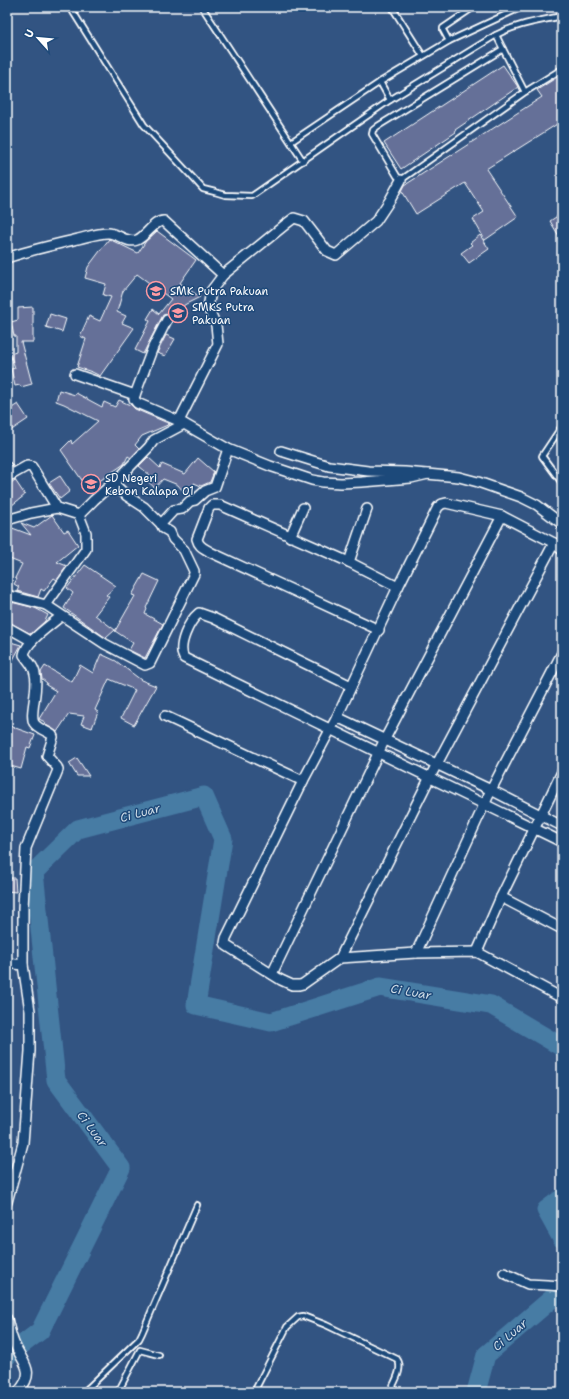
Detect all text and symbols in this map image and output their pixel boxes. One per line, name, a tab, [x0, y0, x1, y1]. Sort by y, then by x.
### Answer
north arrow	[18, 18, 58, 58]
text: U	[21, 27, 38, 40]
school or university icon: SMK Putra Pakuan	[145, 280, 167, 302]
place label: SMK Putra Pakuan	[170, 284, 269, 299]
place label: SMKS Putra Pakuan	[192, 300, 254, 328]
school or university icon: SMKS Putra Pakuan	[167, 302, 189, 324]
place label: SD Negeri Kebon Kalapa 01	[105, 471, 194, 499]
school or university icon: SD Negeri Kebon Kalapa 01	[80, 473, 102, 495]
water label: Ci Luar	[118, 800, 162, 826]
water label: Ci Luar	[389, 981, 433, 1004]
water label: Ci Luar	[73, 1108, 111, 1151]
water label: Ci Luar	[489, 1315, 531, 1355]

